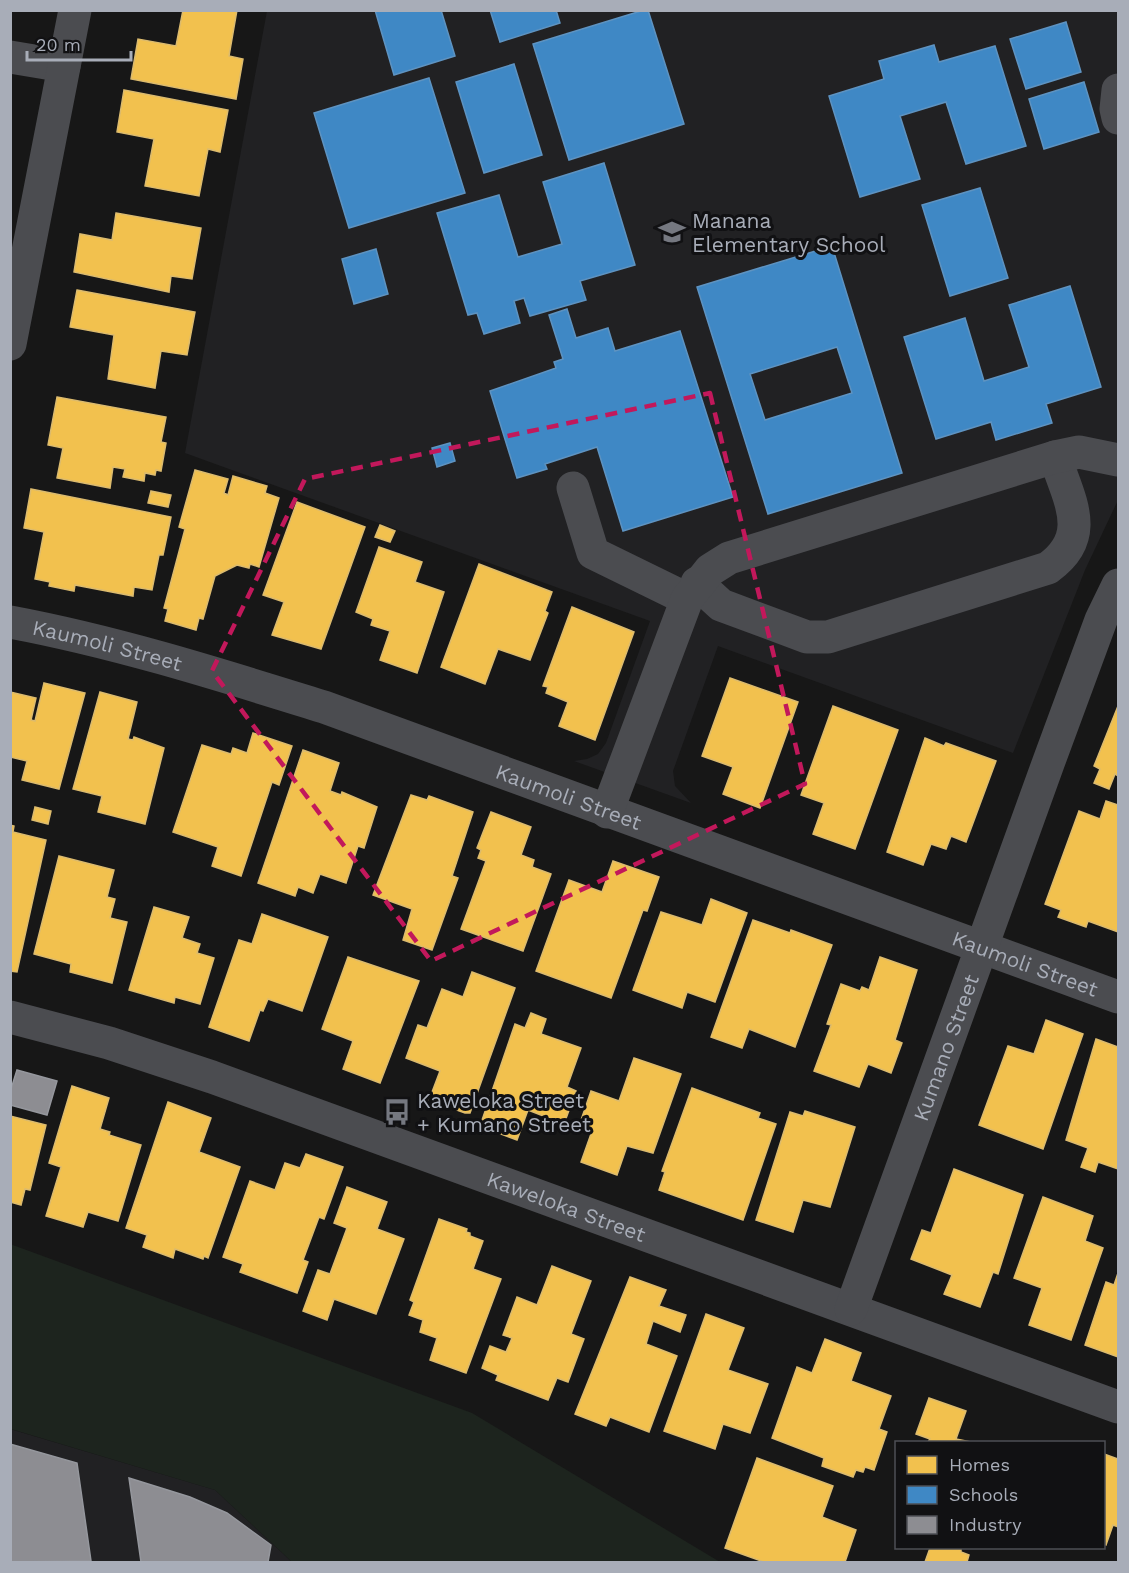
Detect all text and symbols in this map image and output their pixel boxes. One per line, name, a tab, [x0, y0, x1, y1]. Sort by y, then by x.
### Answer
scale bar	[27, 24, 130, 62]
text: 20 m	[36, 34, 81, 55]
place label: Manana Elementary School	[692, 208, 886, 257]
school or university icon: Manana Elementary School	[657, 217, 687, 247]
street label: Kaumoli Street	[30, 614, 185, 676]
street label: Kaumoli Street	[492, 758, 645, 834]
street label: Kaumoli Street	[949, 925, 1102, 1001]
street label: Kumano Street	[908, 971, 983, 1124]
place label: Kaweloka Street + Kumano Street	[417, 1088, 591, 1137]
bus stop icon: Kaweloka Street + Kumano Street	[382, 1097, 412, 1127]
street label: Kaweloka Street	[484, 1166, 649, 1246]
legend	[895, 1441, 1105, 1549]
text: Homes	[949, 1454, 1010, 1475]
text: Schools	[949, 1484, 1018, 1505]
text: Industry	[949, 1514, 1022, 1535]

